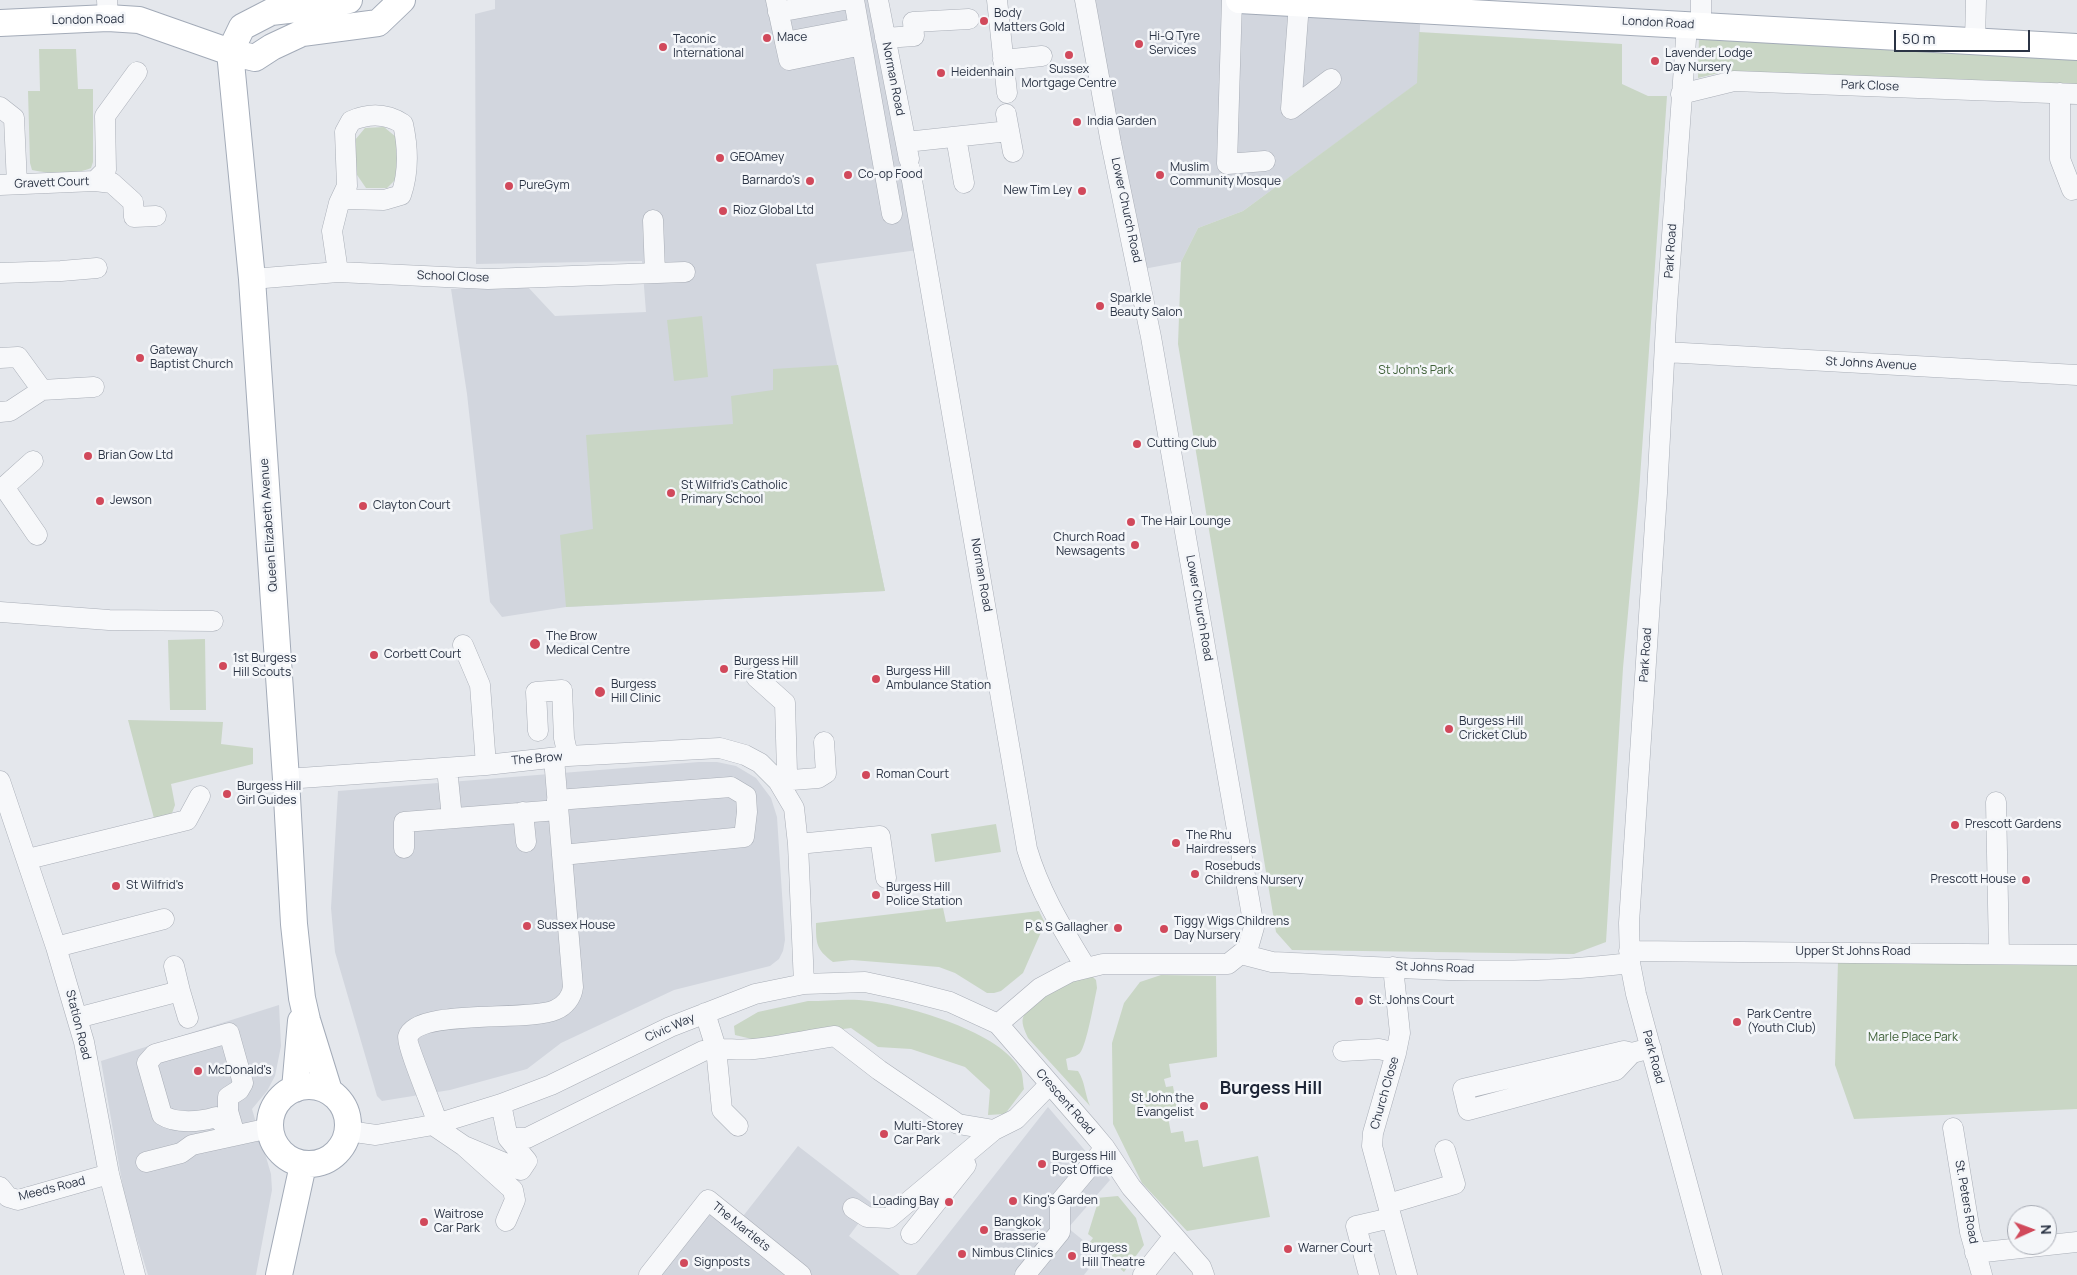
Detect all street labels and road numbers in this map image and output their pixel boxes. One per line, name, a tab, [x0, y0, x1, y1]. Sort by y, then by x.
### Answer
street label: London Road	[52, 12, 124, 28]
street label: London Road	[1621, 14, 1695, 32]
street label: Norman Road	[879, 41, 907, 117]
street label: Park Close	[1841, 78, 1899, 94]
street label: Lower Church Road	[1108, 156, 1144, 264]
street label: Gravett Court	[14, 174, 90, 192]
street label: Park Road	[1662, 223, 1680, 279]
street label: School Close	[417, 269, 489, 285]
street label: St Johns Avenue	[1825, 354, 1917, 374]
street label: Queen Elizabeth Avenue	[257, 458, 281, 592]
street label: Norman Road	[967, 537, 995, 613]
street label: Lower Church Road	[1183, 554, 1215, 662]
street label: Park Road	[1637, 627, 1655, 683]
street label: The Brow	[511, 750, 563, 768]
street label: Upper St Johns Road	[1795, 945, 1911, 959]
street label: St Johns Road	[1395, 959, 1475, 977]
street label: Station Road	[62, 989, 94, 1061]
street label: Civic Way	[643, 1011, 697, 1045]
street label: Park Road	[1639, 1029, 1667, 1085]
street label: Church Close	[1368, 1055, 1402, 1131]
street label: Crescent Road	[1033, 1066, 1097, 1138]
street label: St. Peters Road	[1952, 1159, 1980, 1245]
street label: Meeds Road	[17, 1174, 87, 1204]
street label: The Martlets	[709, 1199, 773, 1255]

